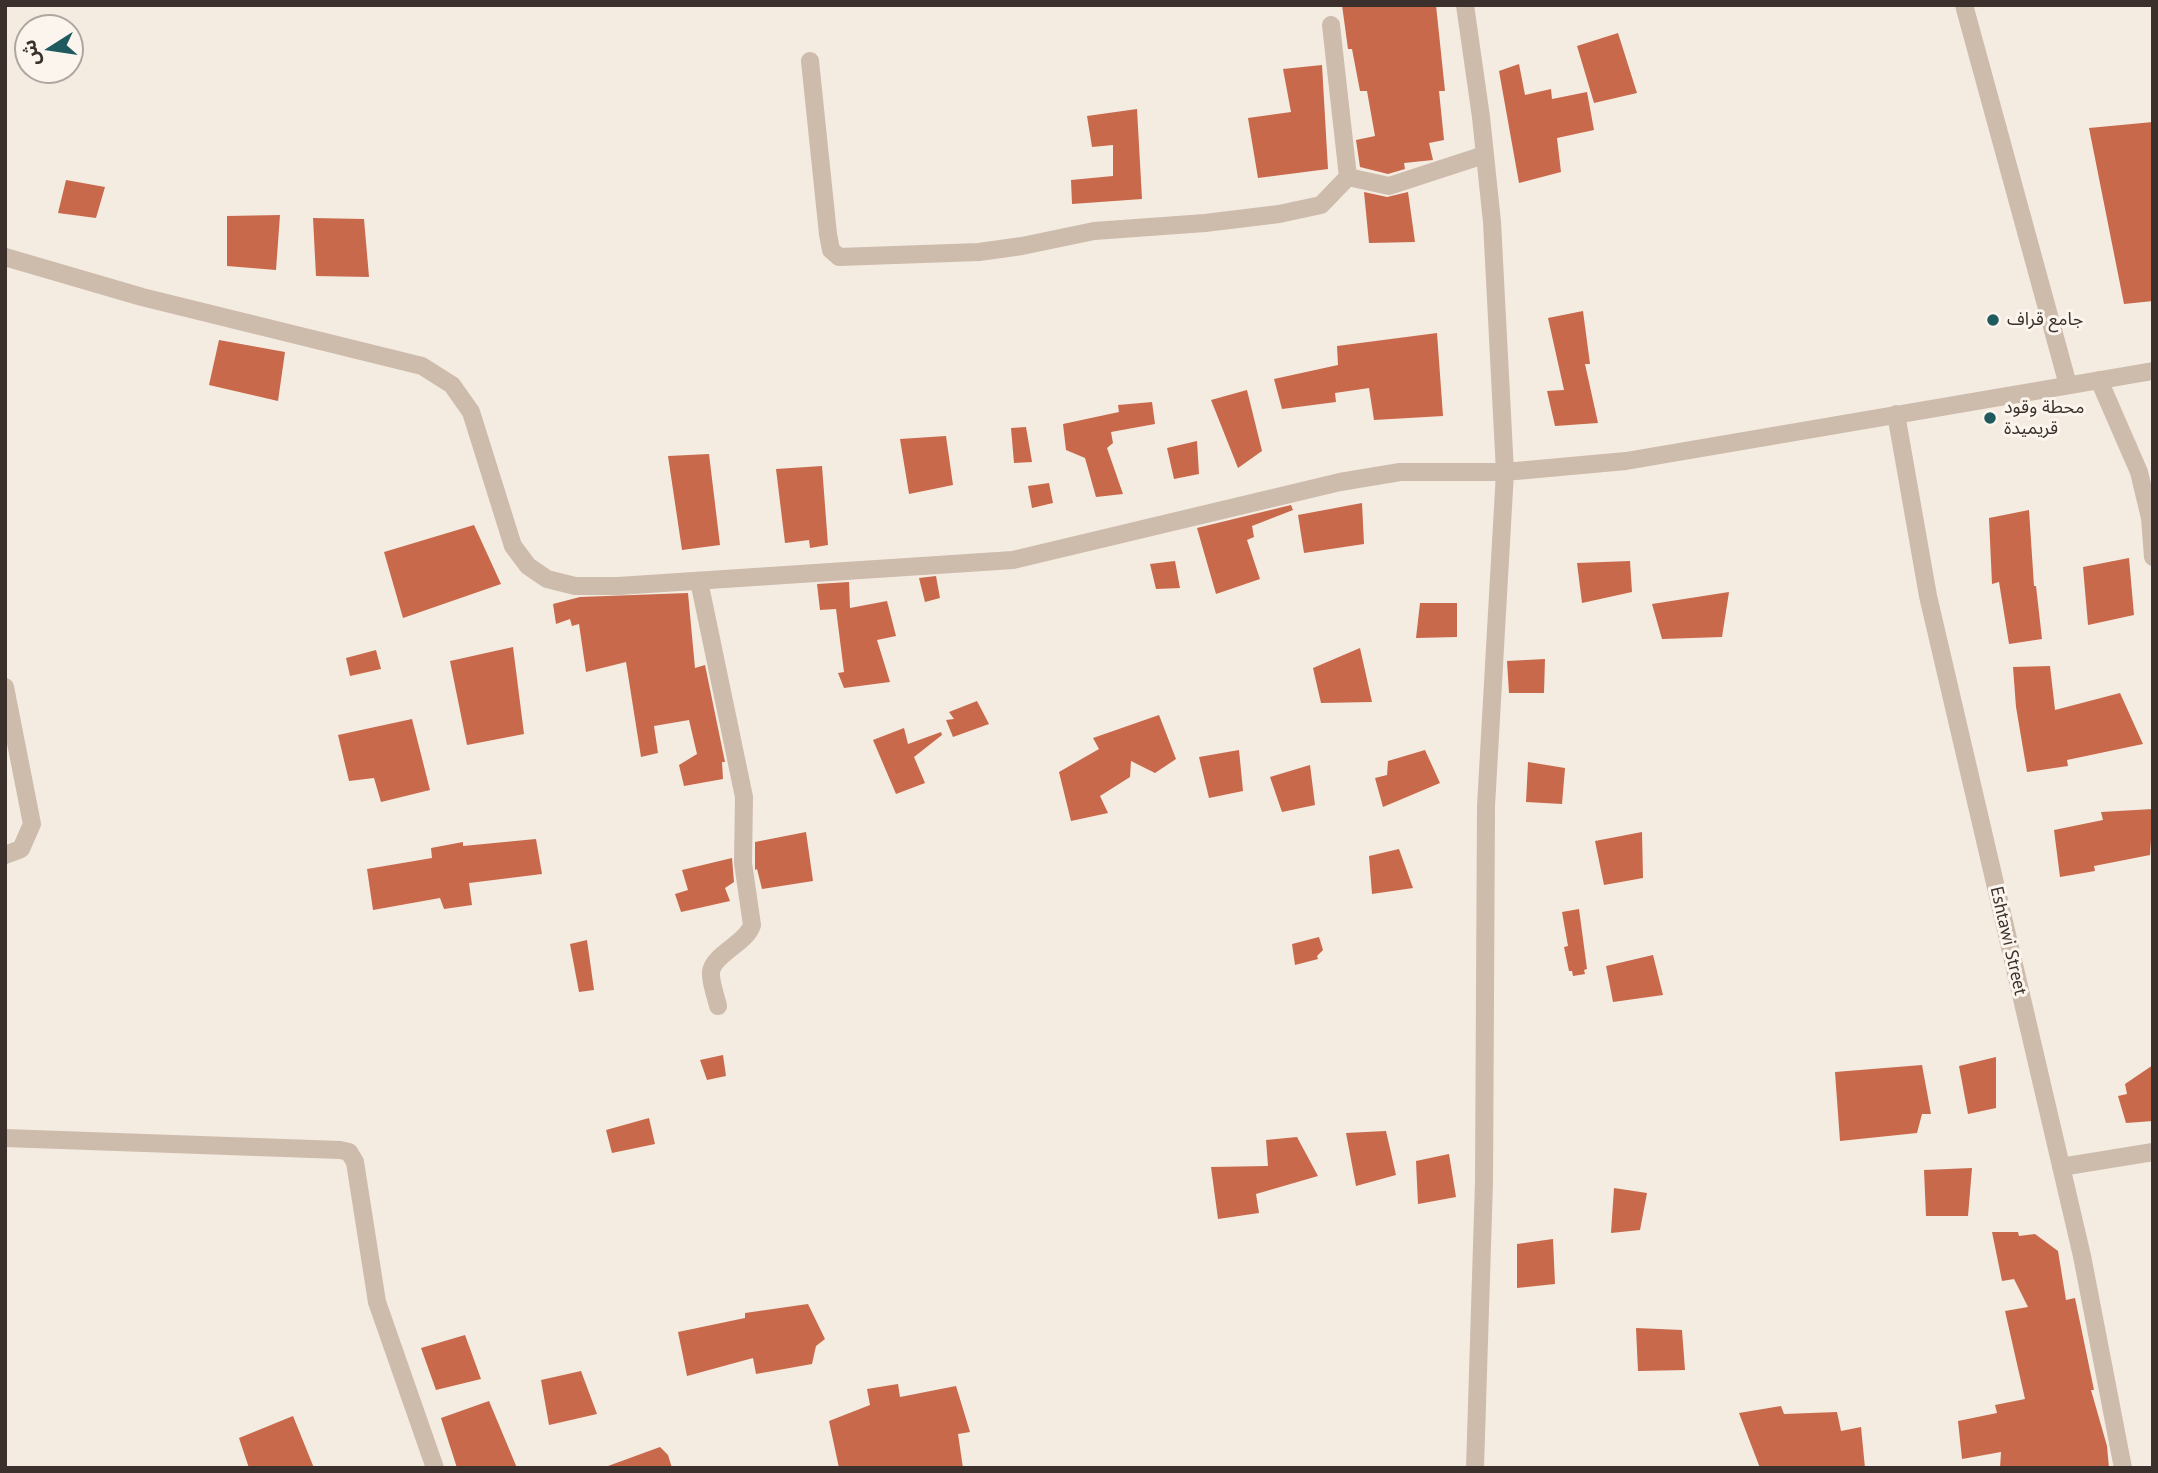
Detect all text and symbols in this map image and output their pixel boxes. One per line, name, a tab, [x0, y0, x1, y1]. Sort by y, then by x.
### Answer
north arrow	[14, 14, 84, 84]
text: ش	[16, 38, 45, 68]
place label: جامع قراف	[2007, 309, 2083, 331]
marker: جامع قراف	[1985, 312, 2001, 328]
place label: محطة وقود قريميدة	[2004, 397, 2084, 440]
marker: محطة وقود قريميدة	[1982, 410, 1998, 426]
street label: Eshtawi Street	[1985, 885, 2031, 997]

